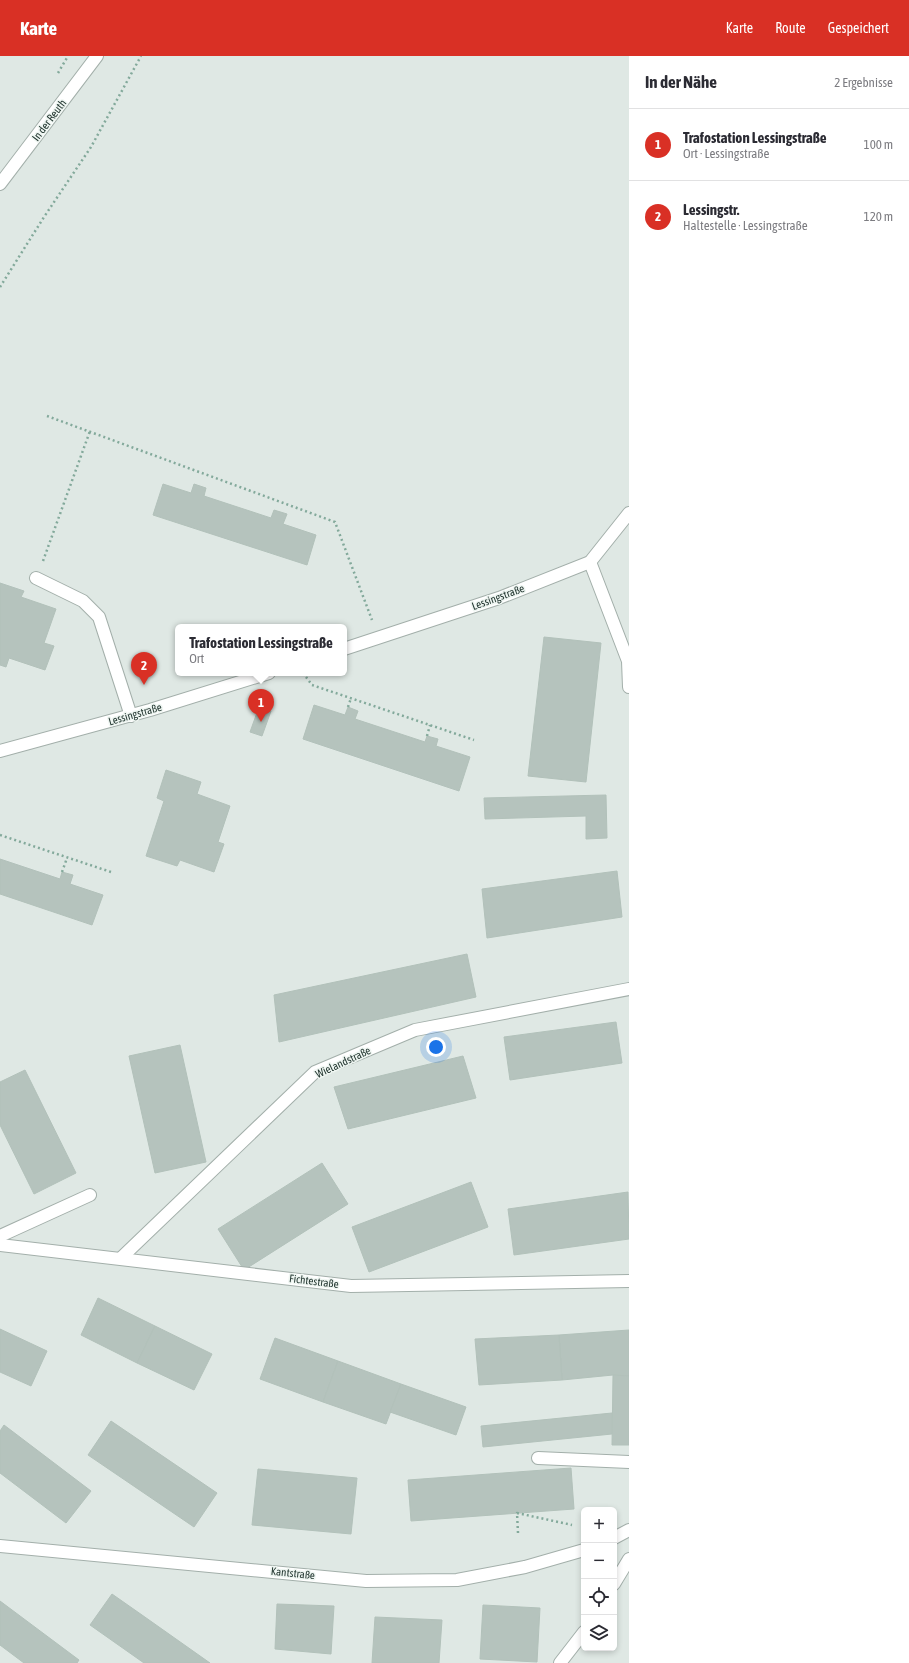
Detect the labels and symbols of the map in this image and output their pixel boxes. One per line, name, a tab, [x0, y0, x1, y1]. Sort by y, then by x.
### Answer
street label: In der Reuth	[29, 97, 69, 143]
street label: Lessingstraße	[470, 582, 526, 612]
pin: 2	[131, 652, 157, 685]
pin: 1	[248, 689, 274, 722]
street label: Lessingstraße	[107, 701, 163, 727]
your location	[426, 1037, 446, 1057]
street label: Wielandstraße	[314, 1044, 372, 1080]
street label: Fichtestraße	[289, 1272, 339, 1290]
street label: Kantstraße	[270, 1565, 316, 1581]

